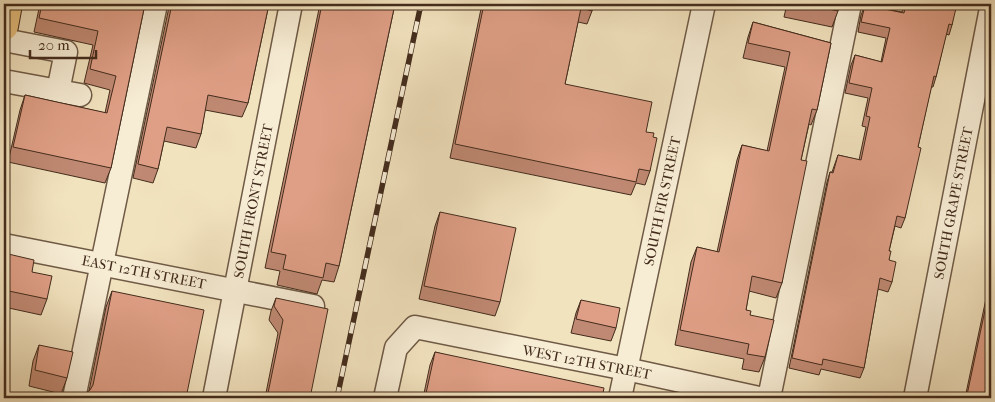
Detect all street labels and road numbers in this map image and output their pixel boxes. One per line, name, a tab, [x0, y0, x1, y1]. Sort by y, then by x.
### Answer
street label: SOUTH FRONT STREET	[230, 122, 277, 280]
street label: SOUTH GRAPE STREET	[930, 125, 977, 281]
street label: SOUTH FIR STREET	[640, 134, 685, 267]
street label: EAST 12TH STREET	[80, 252, 208, 293]
street label: WEST 12TH STREET	[520, 341, 653, 383]

